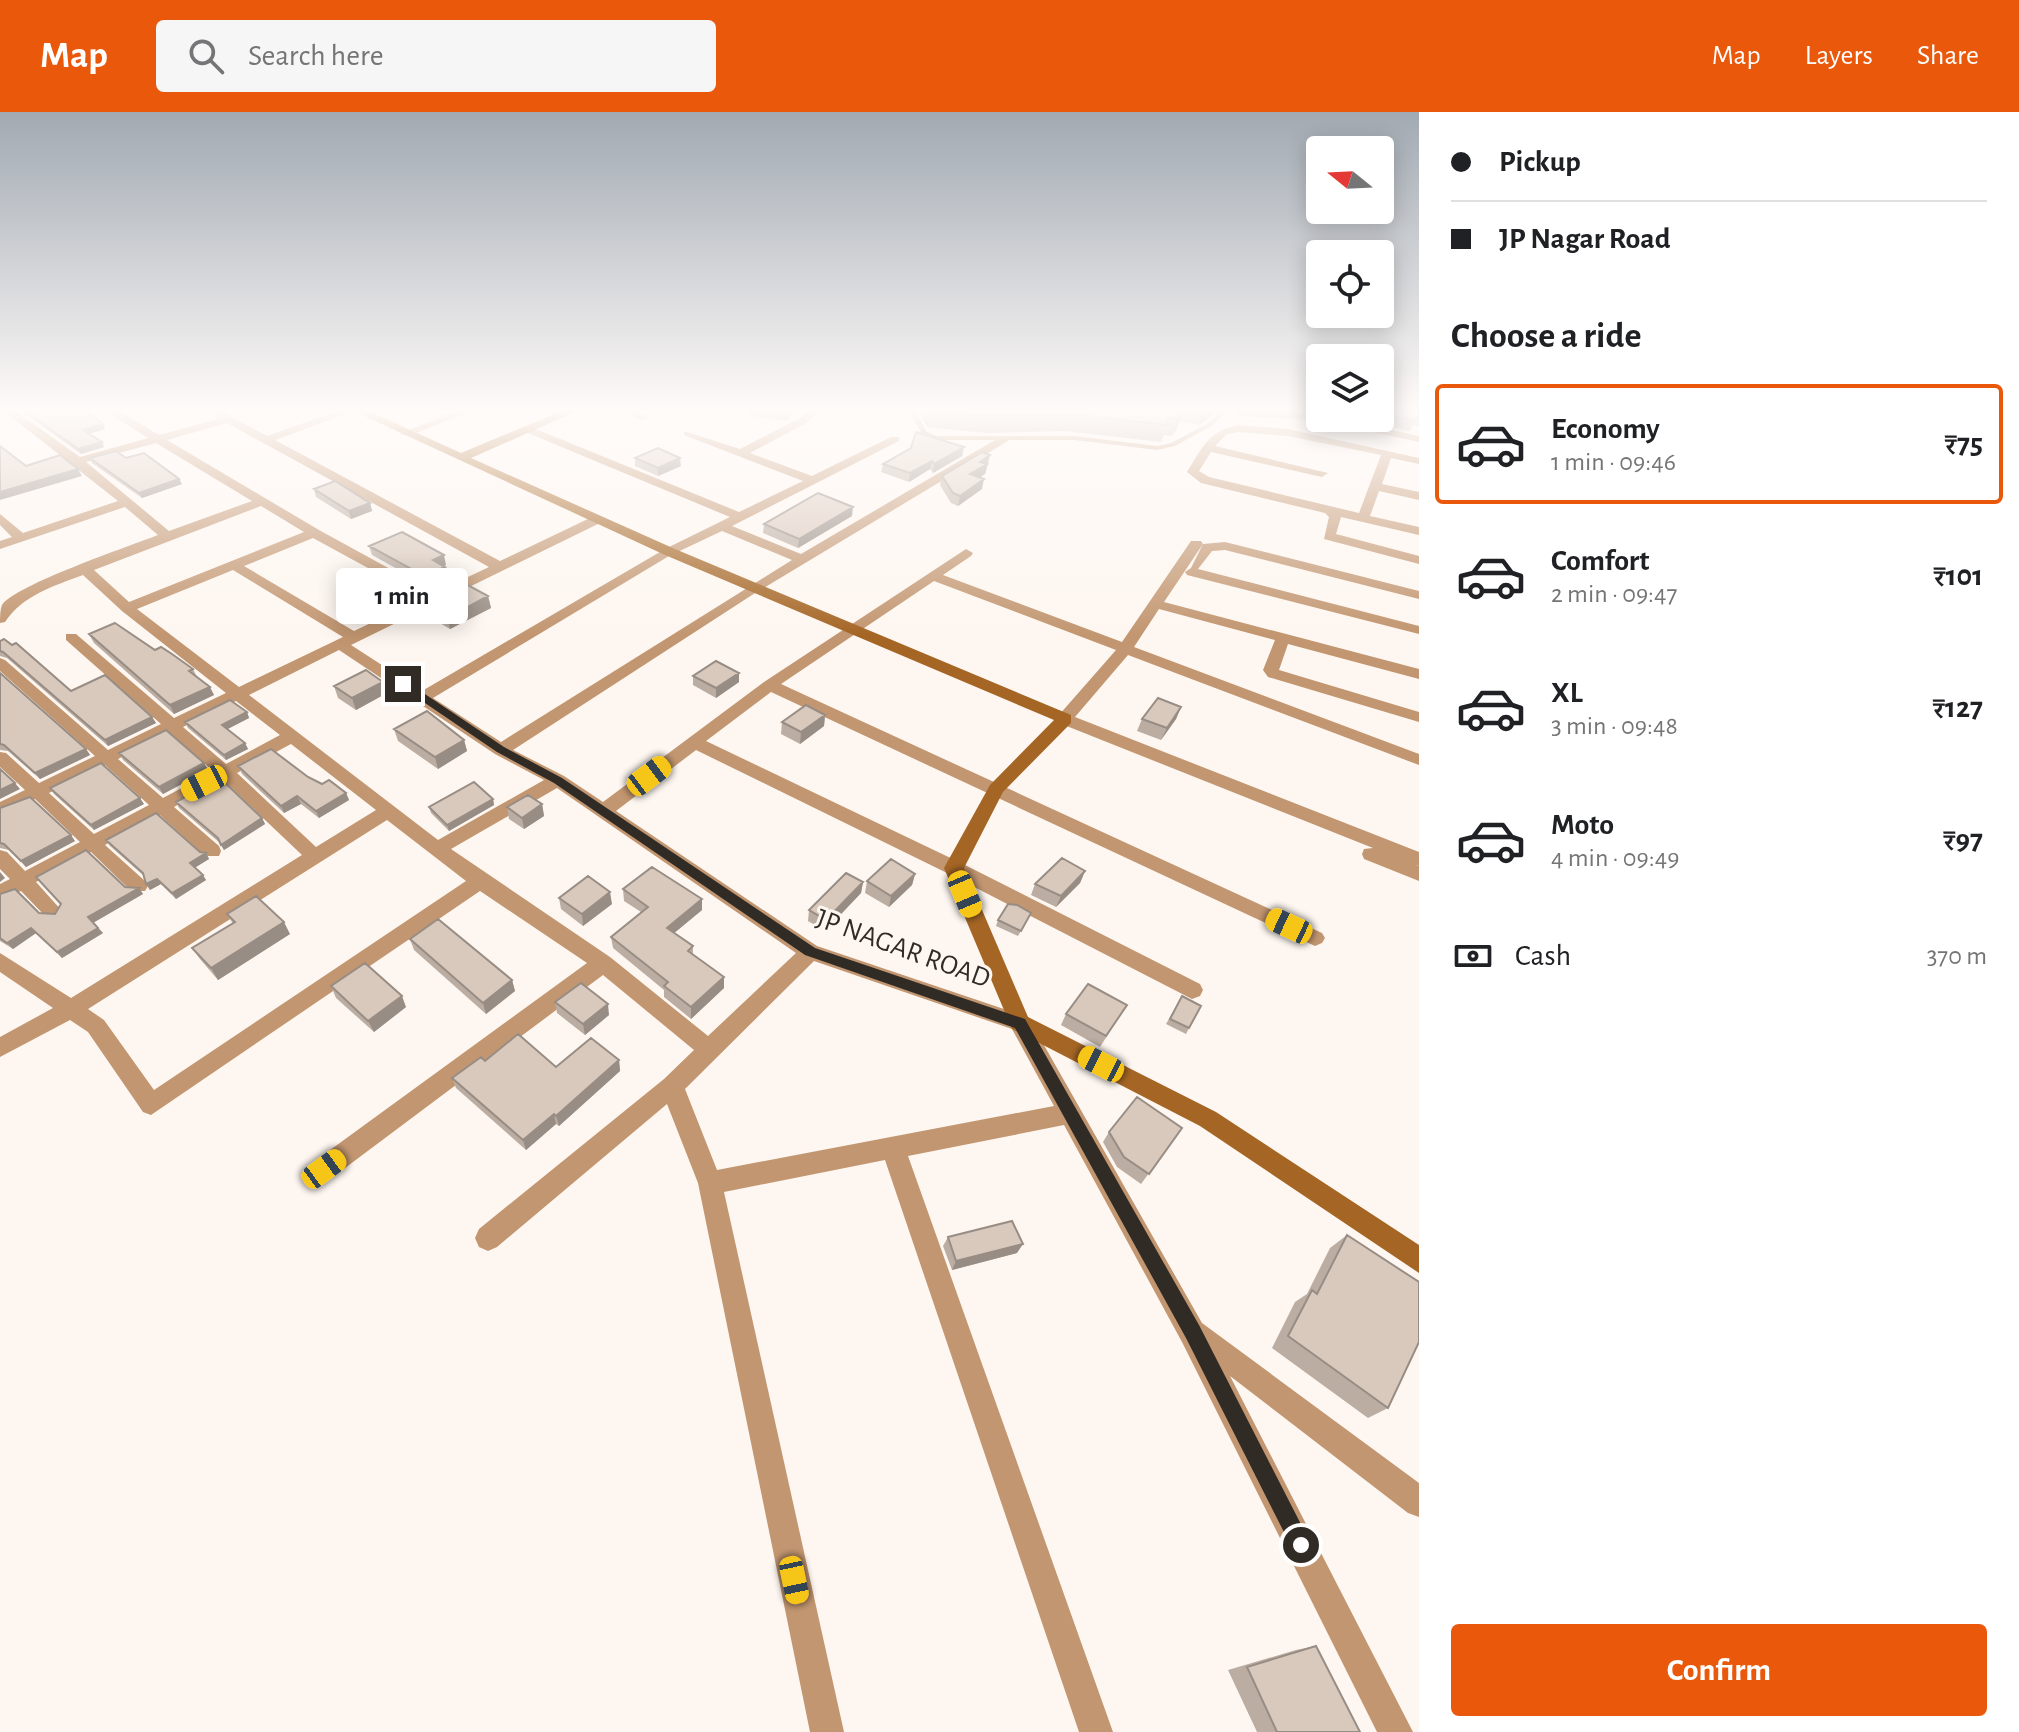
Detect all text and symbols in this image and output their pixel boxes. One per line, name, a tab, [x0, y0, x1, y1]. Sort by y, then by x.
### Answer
search box	[156, 20, 716, 92]
icon: search	[184, 34, 228, 78]
text: Map	[40, 37, 108, 75]
text: Search here	[248, 41, 384, 71]
text: Map	[1712, 42, 1761, 70]
text: Layers	[1805, 42, 1873, 70]
text: Share	[1917, 42, 1979, 70]
north arrow	[1306, 136, 1394, 224]
map controls	[1306, 136, 1394, 432]
text: Pickup	[1499, 147, 1581, 177]
text: JP Nagar Road	[1499, 224, 1671, 254]
button: locate	[1306, 240, 1394, 328]
text: Choose a ride	[1451, 318, 1641, 354]
button: layers	[1306, 344, 1394, 432]
icon: car	[1455, 408, 1527, 480]
text: Economy	[1551, 414, 1660, 444]
text: ₹75	[1945, 429, 1983, 459]
text: 1 min · 09:46	[1551, 449, 1676, 475]
icon: car	[1455, 540, 1527, 612]
text: Comfort	[1551, 546, 1650, 576]
text: ₹101	[1933, 561, 1983, 591]
callout: 1 min	[337, 568, 469, 624]
text: 2 min · 09:47	[1551, 581, 1677, 607]
text: 1 min	[375, 583, 429, 609]
route end	[385, 666, 421, 702]
icon: car	[1455, 672, 1527, 744]
text: XL	[1551, 678, 1583, 708]
text: ₹127	[1933, 693, 1983, 723]
text: 3 min · 09:48	[1551, 713, 1678, 739]
car	[623, 752, 675, 800]
car	[177, 761, 231, 805]
icon: car	[1455, 804, 1527, 876]
text: Moto	[1551, 810, 1614, 840]
text: ₹97	[1943, 825, 1983, 855]
text: 4 min · 09:49	[1551, 845, 1679, 871]
car	[945, 867, 985, 921]
street label: JP NAGAR ROAD	[812, 905, 994, 993]
car	[1262, 905, 1316, 947]
icon: cash	[1451, 934, 1495, 978]
text: Cash	[1515, 941, 1571, 971]
text: 370 m	[1927, 943, 1987, 969]
car	[1074, 1042, 1128, 1086]
car	[298, 1145, 350, 1193]
route start	[1283, 1527, 1319, 1563]
car	[777, 1554, 811, 1606]
button: Confirm	[1451, 1624, 1987, 1716]

